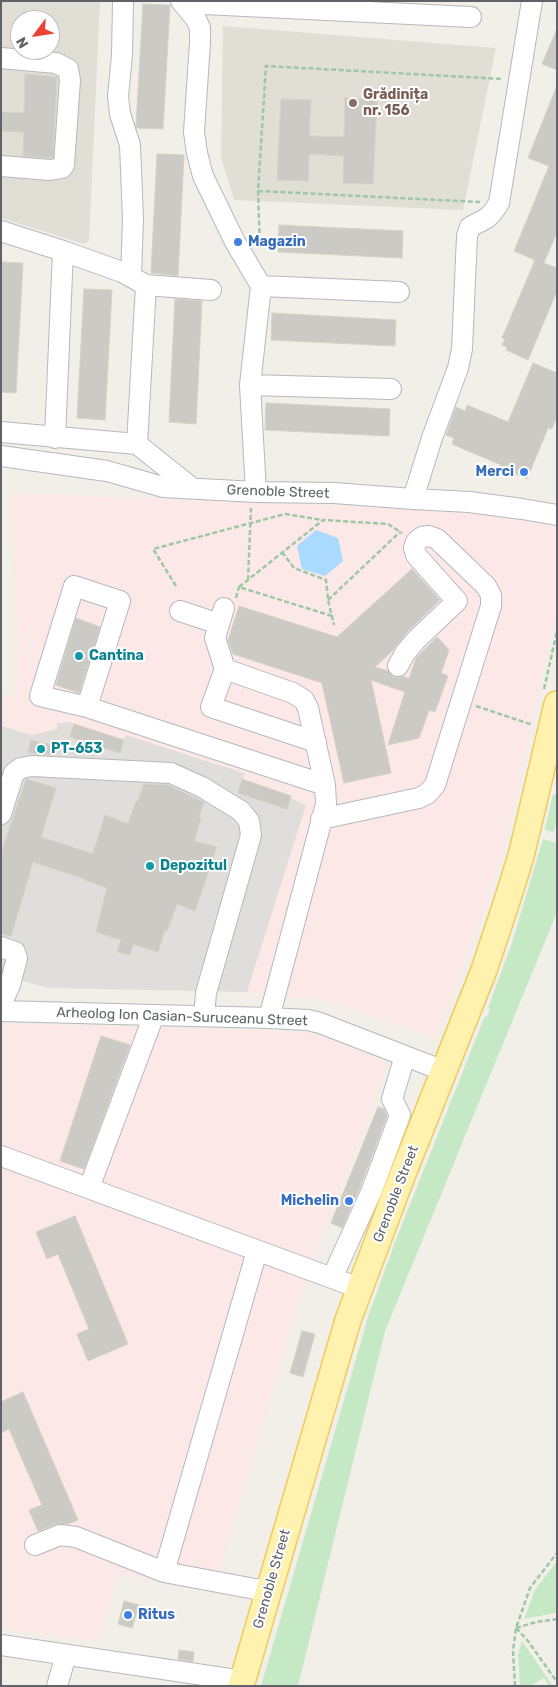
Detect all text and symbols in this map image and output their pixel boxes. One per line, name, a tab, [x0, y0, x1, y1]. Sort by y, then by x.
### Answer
north arrow	[10, 10, 60, 60]
text: N	[13, 34, 32, 51]
place label: Grădinița nr. 156	[363, 87, 428, 120]
marker: Grădinița nr. 156	[347, 97, 359, 109]
place label: Magazin	[248, 234, 306, 250]
marker: Magazin	[232, 236, 244, 248]
place label: Merci	[476, 464, 514, 480]
marker: Merci	[518, 466, 530, 478]
street label: Grenoble Street	[226, 482, 330, 502]
place label: Cantina	[89, 648, 144, 664]
marker: Cantina	[73, 650, 85, 662]
place label: PT-653	[51, 741, 103, 757]
marker: PT-653	[35, 743, 47, 755]
place label: Depozitul	[160, 858, 227, 874]
marker: Depozitul	[144, 860, 156, 872]
street label: Arheolog Ion Casian-Suruceanu Street	[56, 1004, 308, 1030]
street label: Grenoble Street	[370, 1143, 422, 1245]
place label: Michelin	[281, 1193, 339, 1209]
marker: Michelin	[343, 1195, 355, 1207]
street label: Grenoble Street	[250, 1527, 294, 1631]
place label: Ritus	[138, 1607, 175, 1623]
marker: Ritus	[122, 1609, 134, 1621]

